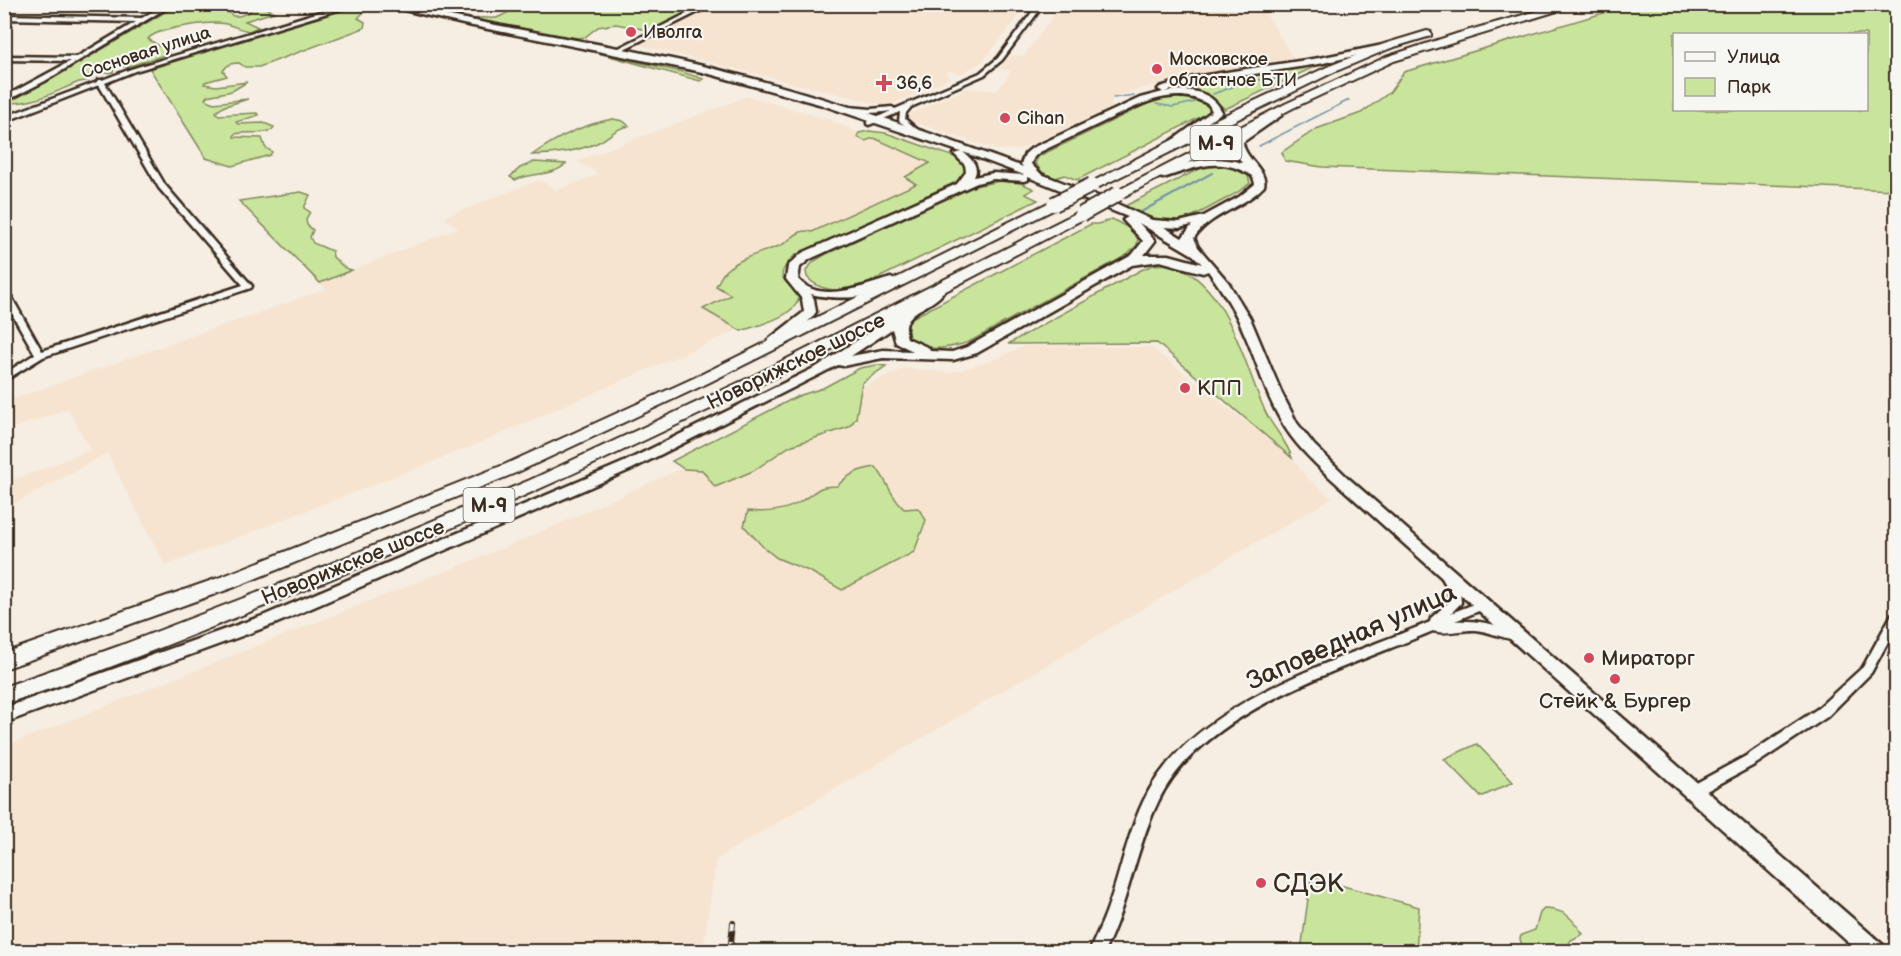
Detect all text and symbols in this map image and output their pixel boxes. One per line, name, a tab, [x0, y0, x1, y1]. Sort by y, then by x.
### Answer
street label: Сосновая улица	[79, 22, 214, 83]
place label: Иволга	[643, 22, 703, 43]
marker: Иволга	[624, 25, 638, 39]
legend	[1673, 33, 1868, 111]
text: Улица	[1727, 47, 1781, 68]
place label: Московское областное БТИ	[1169, 49, 1297, 91]
marker: Московское областное БТИ	[1150, 62, 1164, 76]
place label: 36,6	[896, 73, 932, 94]
marker: 36,6	[877, 76, 891, 90]
text: Парк	[1727, 77, 1771, 98]
place label: Cihan	[1017, 108, 1064, 129]
marker: Cihan	[998, 111, 1012, 125]
road number: М-9	[1190, 126, 1242, 160]
street label: Новорижское шоссе	[703, 307, 890, 415]
place label: КПП	[1197, 376, 1242, 401]
marker: КПП	[1178, 381, 1192, 395]
road number: М-9	[464, 488, 514, 522]
street label: Новорижское шоссе	[258, 514, 449, 611]
street label: Заповедная улица	[1242, 577, 1461, 698]
place label: Мираторг	[1601, 646, 1695, 671]
marker: Мираторг	[1582, 651, 1596, 665]
marker: Стейк & Бургер	[1608, 672, 1622, 686]
place label: Стейк & Бургер	[1539, 689, 1691, 714]
place label: СДЭК	[1273, 869, 1344, 900]
marker: СДЭК	[1254, 876, 1268, 890]

